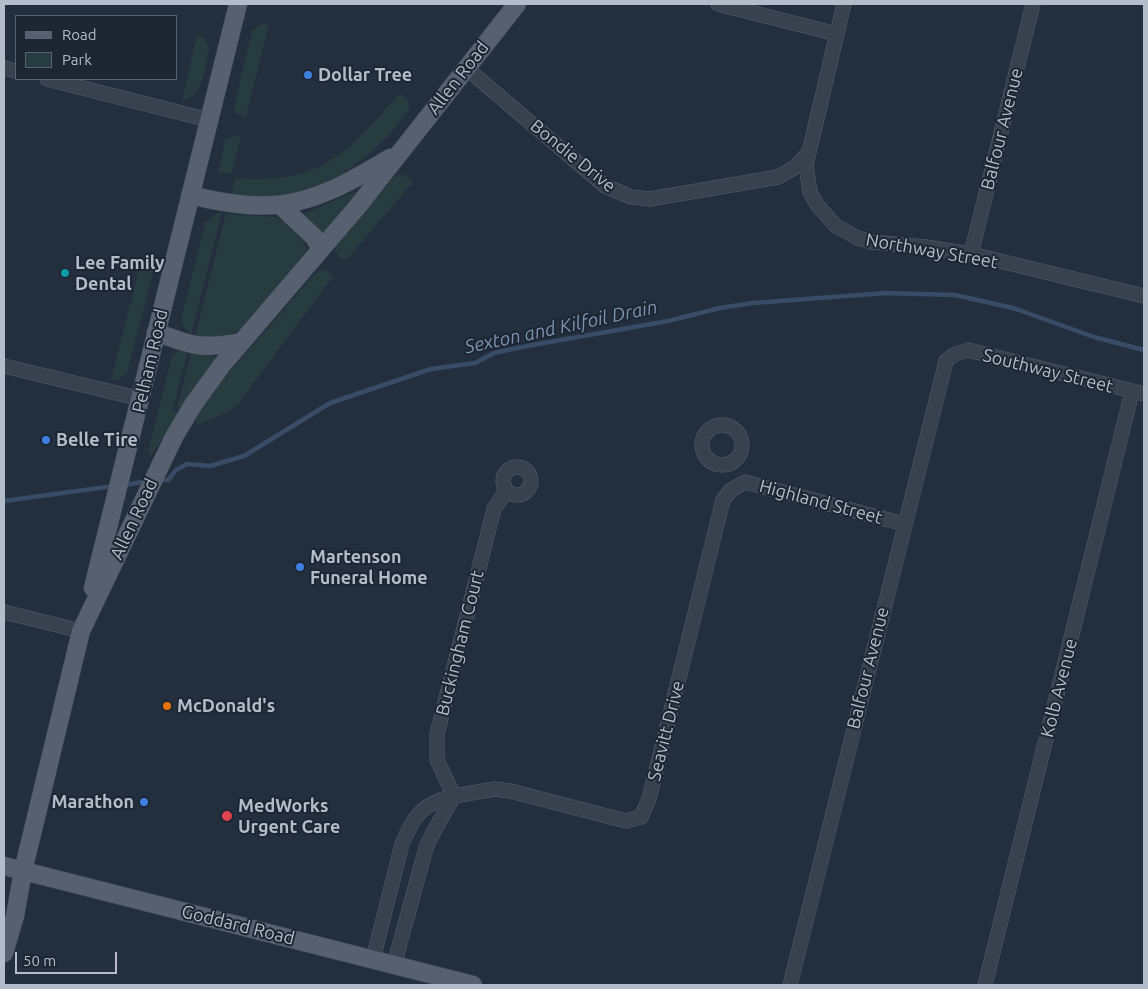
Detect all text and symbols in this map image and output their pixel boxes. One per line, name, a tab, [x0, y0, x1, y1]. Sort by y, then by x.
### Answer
legend	[15, 15, 178, 80]
text: Road	[62, 26, 97, 43]
street label: Allen Road	[423, 37, 493, 119]
text: Park	[62, 51, 92, 68]
place label: Dollar Tree	[318, 64, 412, 86]
street label: Balfour Avenue	[976, 66, 1028, 192]
marker: Dollar Tree	[302, 69, 314, 81]
street label: Bondie Drive	[526, 115, 620, 197]
street label: Northway Street	[864, 229, 1000, 273]
place label: Lee Family Dental	[75, 252, 165, 294]
marker: Lee Family Dental	[59, 267, 71, 279]
water label: Sexton and Kilfoil Drain	[463, 295, 659, 359]
street label: Pelham Road	[128, 307, 172, 415]
street label: Southway Street	[980, 344, 1116, 398]
place label: Belle Tire	[56, 429, 138, 451]
marker: Belle Tire	[40, 434, 52, 446]
street label: Allen Road	[106, 475, 162, 563]
street label: Highland Street	[757, 475, 885, 529]
place label: Martenson Funeral Home	[310, 546, 428, 588]
marker: Martenson Funeral Home	[294, 561, 306, 573]
street label: Buckingham Court	[431, 568, 489, 718]
street label: Balfour Avenue	[842, 605, 894, 731]
street label: Kolb Avenue	[1036, 636, 1082, 740]
street label: Seavitt Drive	[643, 679, 689, 783]
place label: McDonald's	[177, 695, 275, 717]
marker: McDonald's	[161, 700, 173, 712]
place label: Marathon	[52, 791, 134, 813]
place label: MedWorks Urgent Care	[238, 795, 340, 838]
marker: Marathon	[138, 796, 150, 808]
marker: MedWorks Urgent Care	[220, 809, 234, 823]
street label: Goddard Road	[179, 901, 297, 949]
scale bar	[18, 942, 120, 974]
text: 50 m	[23, 952, 56, 969]

